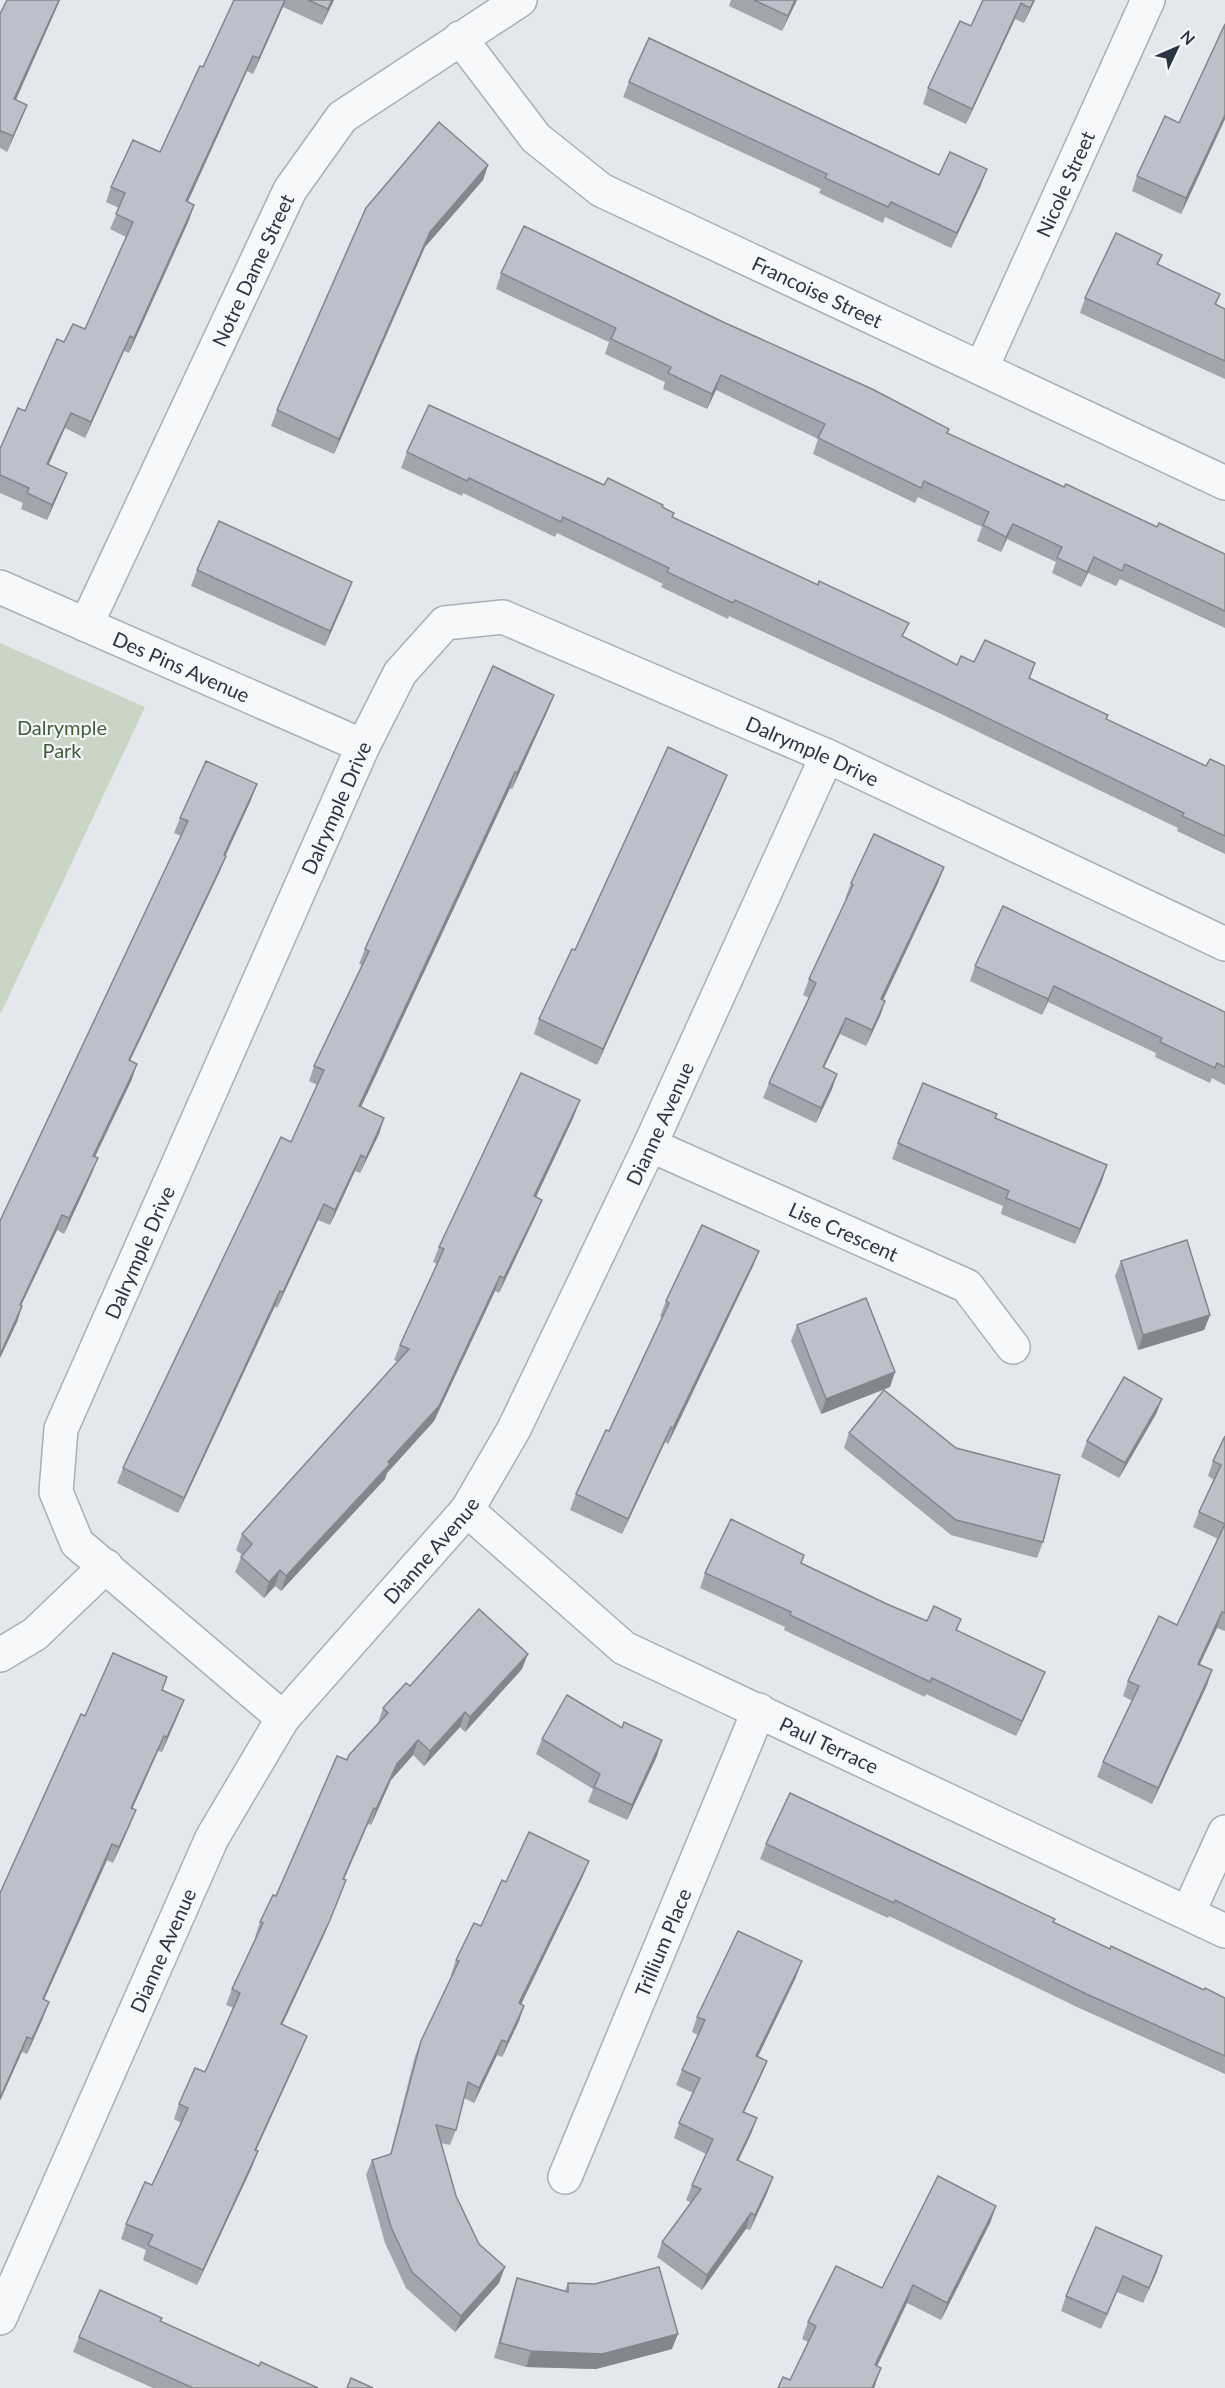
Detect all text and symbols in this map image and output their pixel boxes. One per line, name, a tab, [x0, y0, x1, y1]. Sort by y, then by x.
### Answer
north arrow	[1147, 18, 1207, 78]
text: N	[1177, 26, 1199, 48]
street label: Nicole Street	[1030, 127, 1099, 241]
street label: Notre Dame Street	[206, 190, 298, 350]
street label: Francoise Street	[748, 251, 887, 333]
street label: Des Pins Avenue	[109, 626, 253, 707]
street label: Dalrymple Drive	[742, 711, 883, 791]
park label: Dalrymple Park	[17, 715, 107, 762]
street label: Dalrymple Drive	[296, 737, 376, 878]
street label: Dianne Avenue	[621, 1058, 698, 1189]
street label: Dalrymple Drive	[99, 1182, 179, 1322]
street label: Lise Crescent	[785, 1196, 902, 1266]
street label: Dianne Avenue	[378, 1493, 484, 1608]
street label: Paul Terrace	[776, 1711, 883, 1778]
street label: Dianne Avenue	[124, 1884, 200, 2016]
street label: Trillium Place	[629, 1885, 696, 2000]

